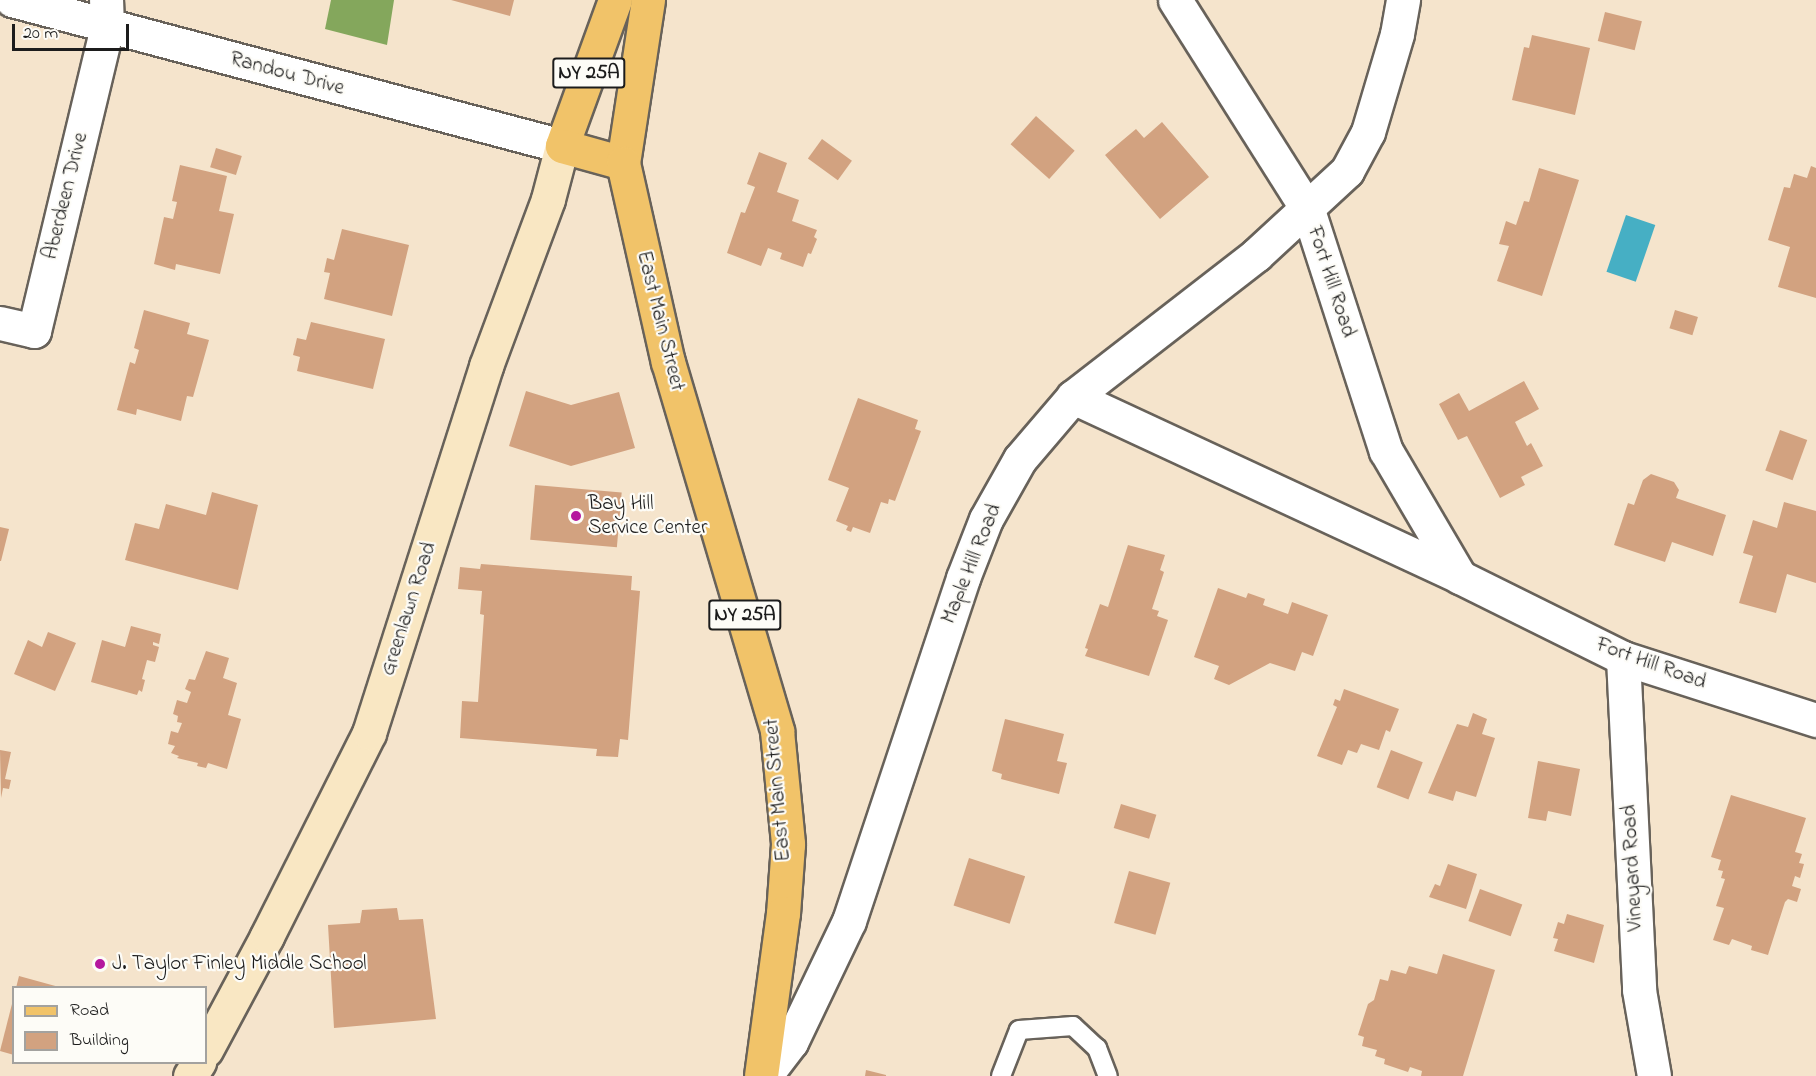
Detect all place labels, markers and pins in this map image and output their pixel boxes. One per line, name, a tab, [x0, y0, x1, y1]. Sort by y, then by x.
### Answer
place label: Bay Hill Service Center	[588, 491, 708, 541]
marker: Bay Hill Service Center	[569, 509, 583, 523]
place label: J. Taylor Finley Middle School	[112, 951, 366, 977]
marker: J. Taylor Finley Middle School	[93, 957, 107, 971]

